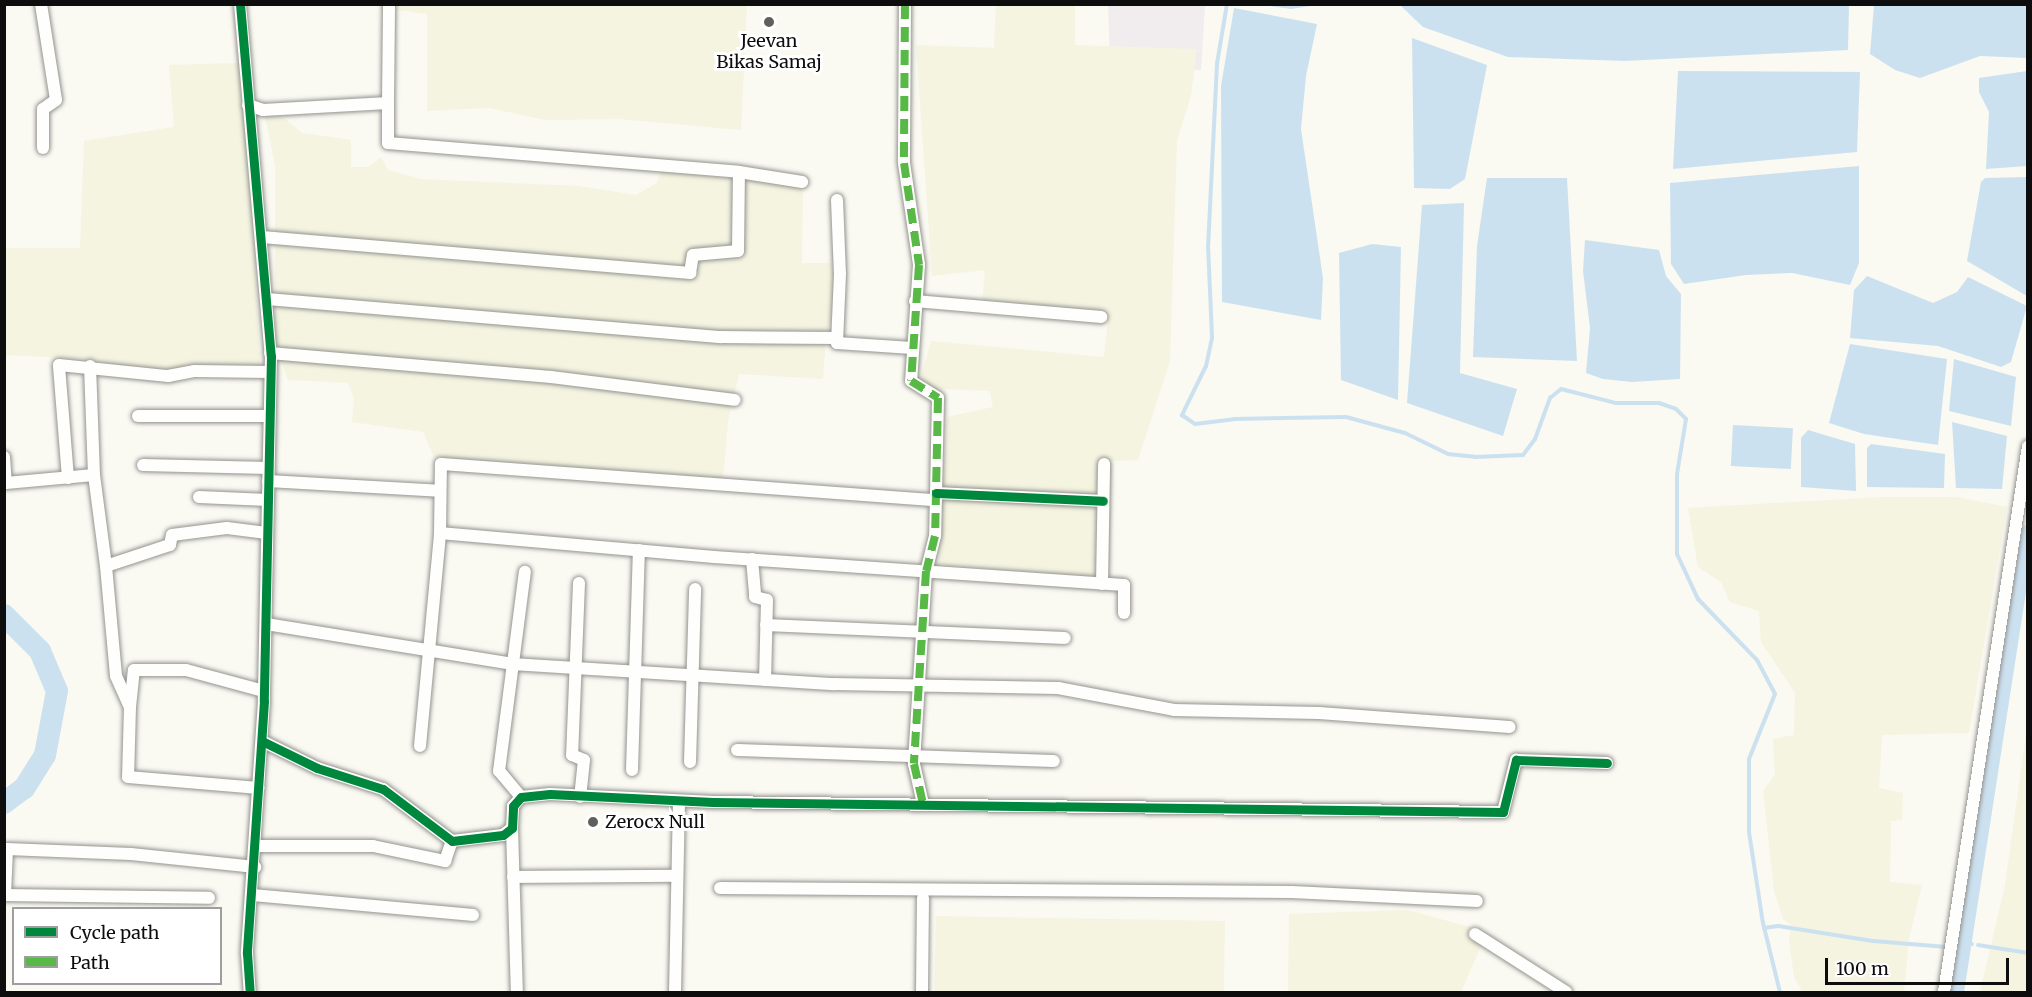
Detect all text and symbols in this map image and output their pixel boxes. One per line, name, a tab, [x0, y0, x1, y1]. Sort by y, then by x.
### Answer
marker: Jeevan Bikas Samaj	[762, 15, 776, 29]
place label: Jeevan Bikas Samaj	[716, 31, 822, 74]
place label: Zerocx Null	[605, 811, 705, 833]
marker: Zerocx Null	[586, 815, 600, 829]
legend	[12, 907, 222, 985]
text: Cycle path	[70, 921, 159, 944]
scale bar	[1828, 946, 2012, 984]
text: Path	[70, 951, 110, 974]
text: 100 m	[1836, 957, 1889, 980]

